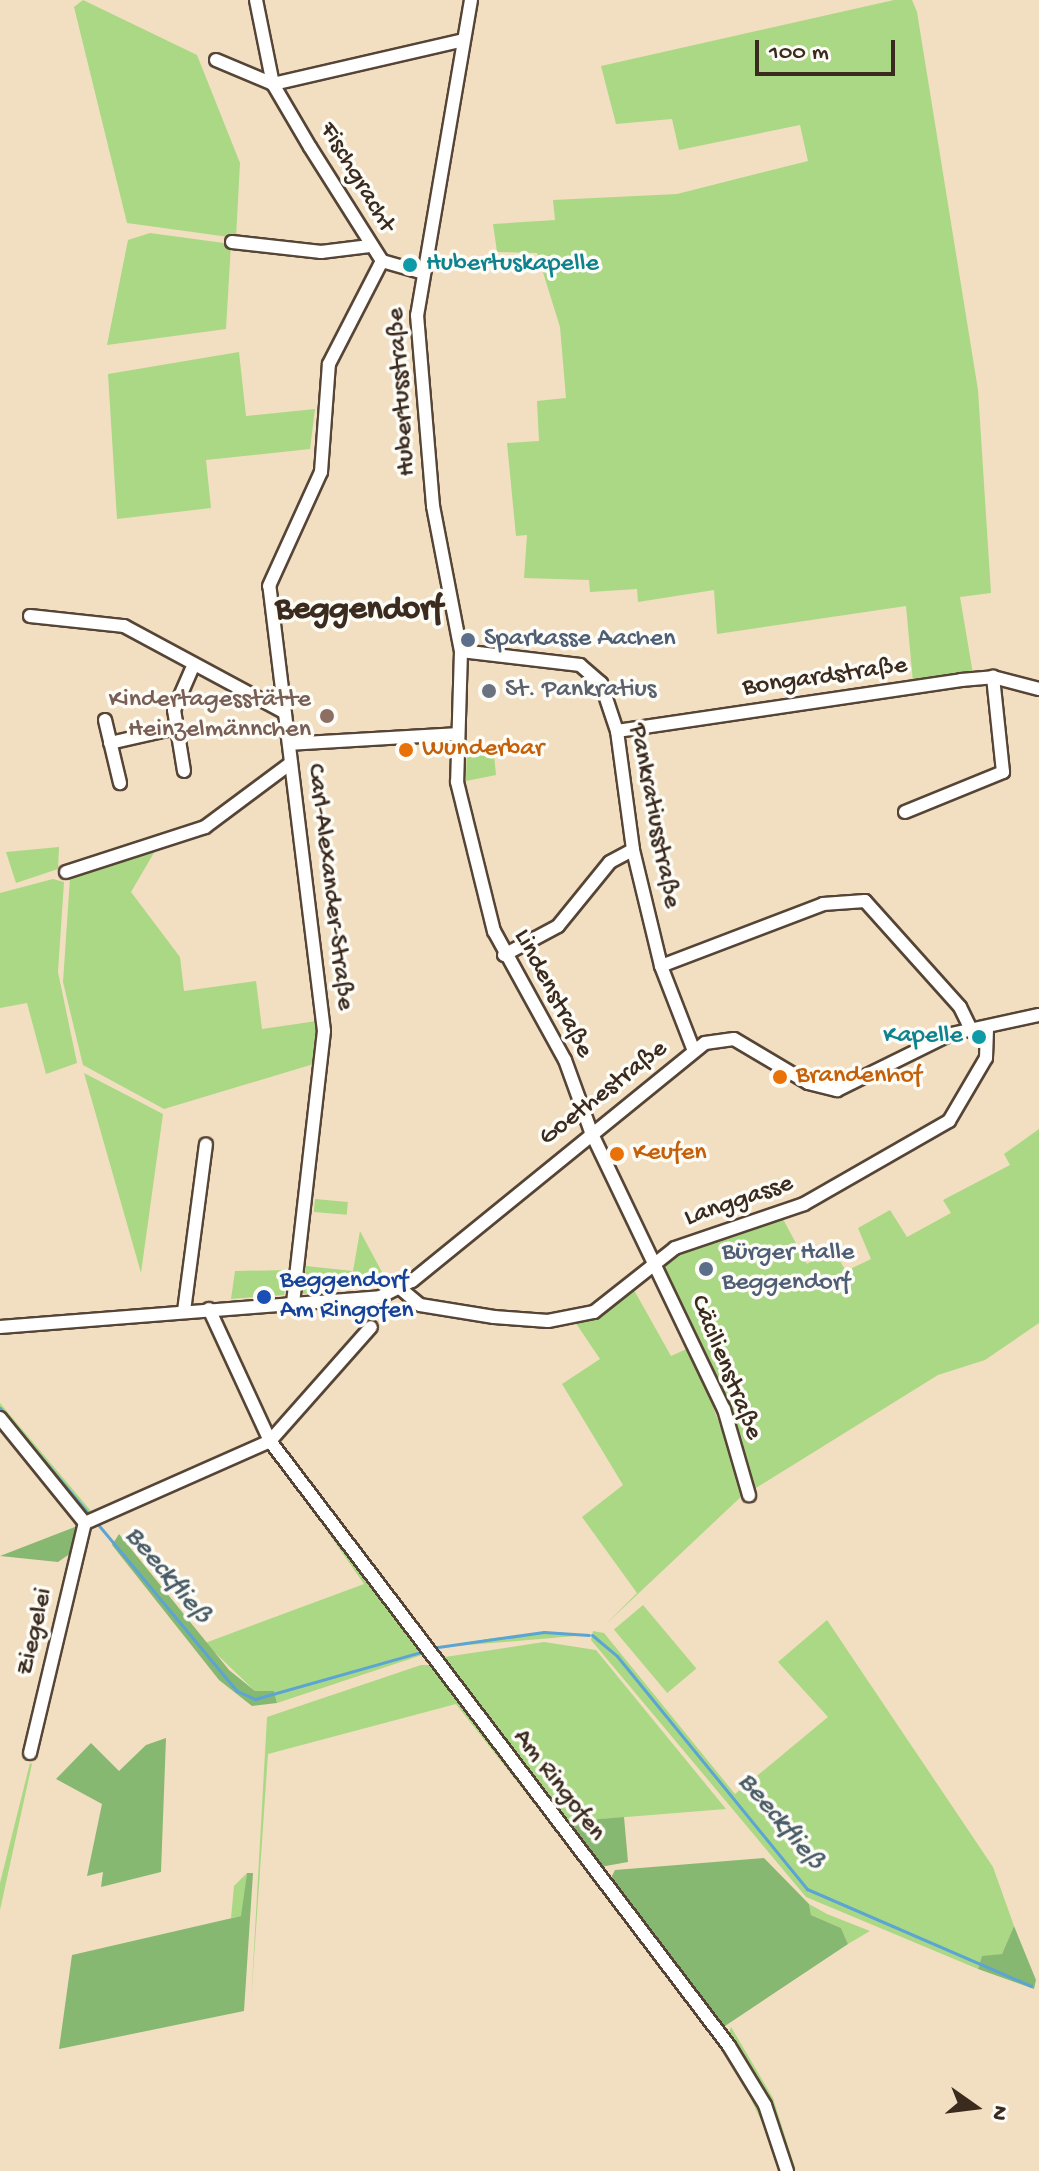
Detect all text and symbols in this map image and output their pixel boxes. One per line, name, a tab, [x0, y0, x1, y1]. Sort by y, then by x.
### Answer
scale bar	[759, 24, 899, 74]
text: 100 m	[769, 39, 829, 68]
street label: Fischgracht	[311, 117, 401, 239]
place label: Hubertuskapelle	[426, 249, 599, 281]
marker: Hubertuskapelle	[401, 256, 419, 274]
street label: Hubertusstraße	[382, 307, 424, 477]
district label: Beggendorf	[275, 592, 443, 632]
place label: Sparkasse Aachen	[484, 624, 676, 656]
marker: Sparkasse Aachen	[459, 631, 477, 649]
street label: Bongardstraße	[741, 651, 909, 705]
place label: St. Pankratius	[505, 675, 656, 707]
marker: St. Pankratius	[480, 682, 498, 700]
place label: Kindertagesstätte Heinzelmännchen	[109, 685, 311, 746]
marker: Kindertagesstätte Heinzelmännchen	[318, 707, 336, 725]
street label: Pankratiusstraße	[620, 721, 686, 911]
place label: Wunderbar	[422, 734, 544, 766]
marker: Wunderbar	[397, 741, 415, 759]
street label: Carl-Alexander-Straße	[298, 762, 360, 1012]
street label: Lindenstraße	[505, 924, 599, 1064]
place label: Kapelle	[883, 1021, 963, 1053]
marker: Kapelle	[970, 1028, 988, 1046]
street label: Goethestraße	[534, 1034, 674, 1154]
place label: Brandenhof	[796, 1061, 922, 1093]
marker: Brandenhof	[771, 1068, 789, 1086]
place label: Keufen	[633, 1138, 707, 1170]
marker: Keufen	[608, 1145, 626, 1163]
street label: Langgasse	[681, 1169, 797, 1235]
place label: Bürger Halle Beggendorf	[722, 1238, 854, 1300]
marker: Bürger Halle Beggendorf	[697, 1260, 715, 1278]
place label: Beggendorf Am Ringofen	[280, 1266, 414, 1328]
marker: Beggendorf Am Ringofen	[255, 1288, 273, 1306]
street label: Cäcilienstraße	[682, 1291, 768, 1445]
water label: Beeckfließ	[116, 1520, 218, 1632]
street label: Ziegelei	[11, 1585, 61, 1679]
street label: Am Ringofen	[505, 1724, 611, 1848]
water label: Beeckfließ	[729, 1766, 831, 1878]
north arrow	[935, 2067, 1015, 2147]
text: N	[984, 2103, 1013, 2123]

